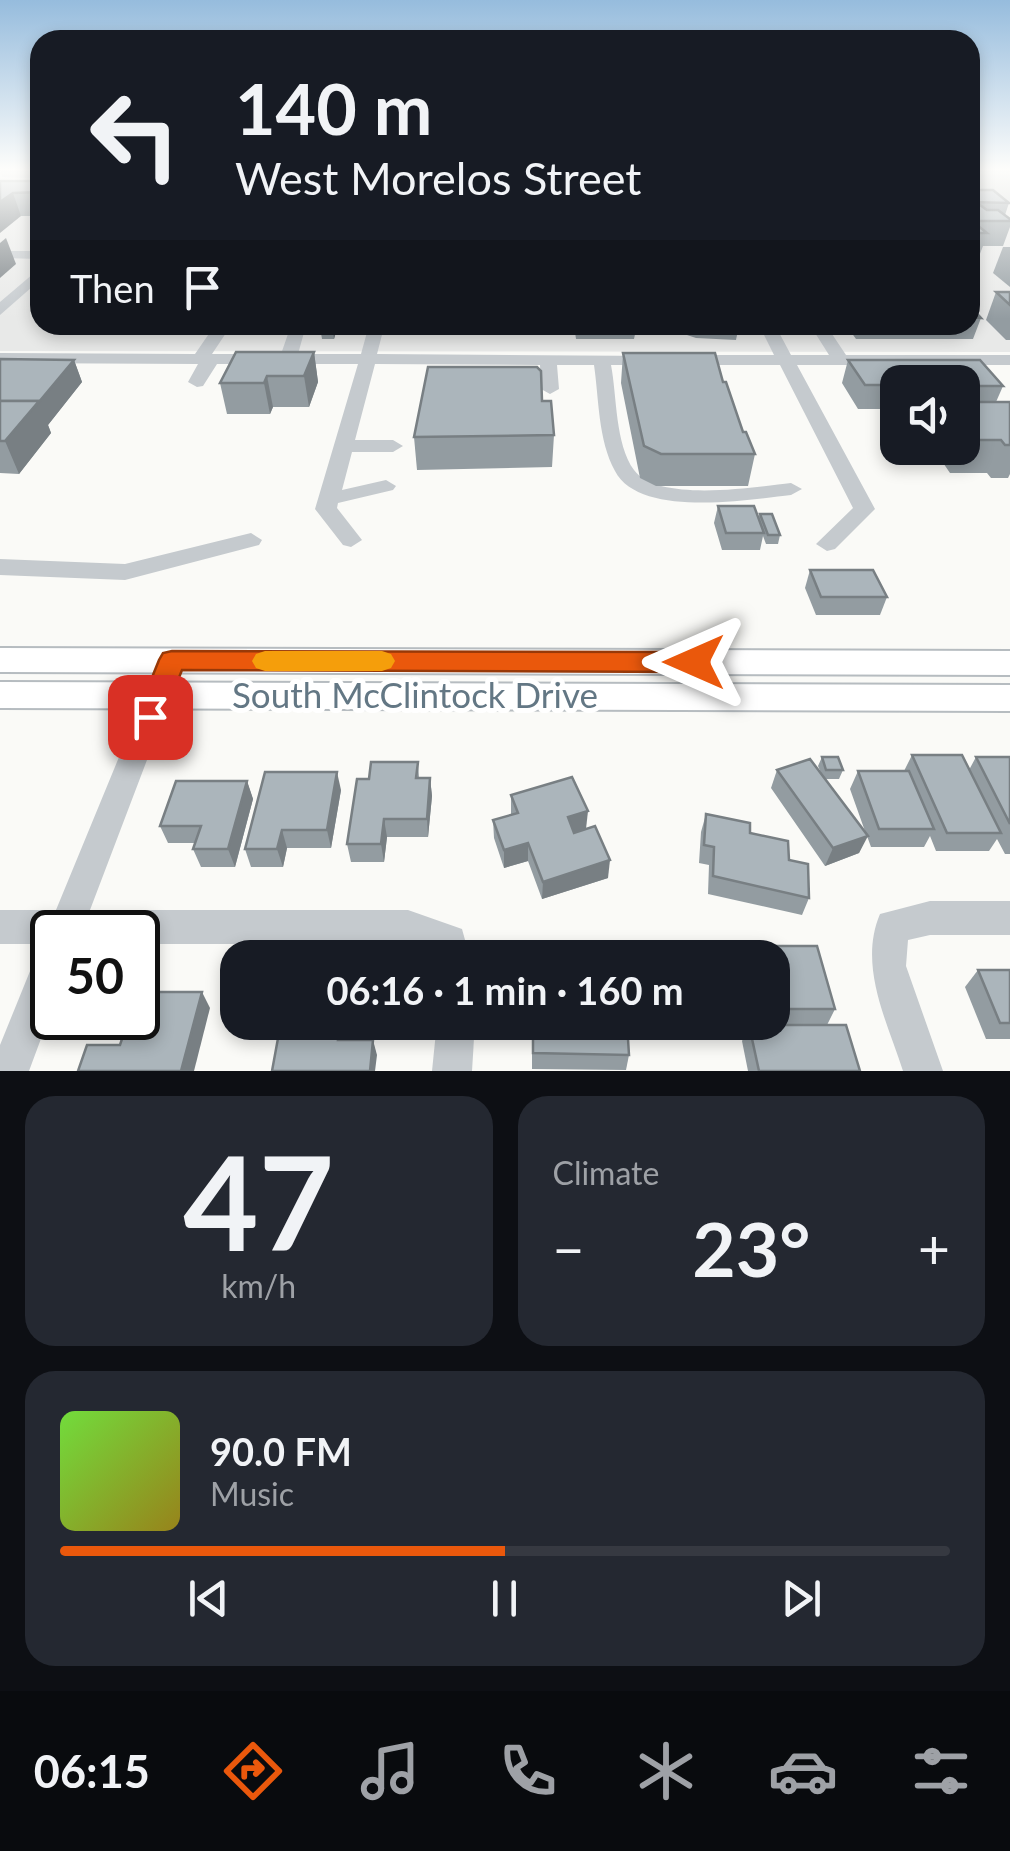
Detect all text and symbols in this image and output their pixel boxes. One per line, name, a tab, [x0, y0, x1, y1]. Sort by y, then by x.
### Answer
text: 140 m	[235, 66, 432, 150]
icon: left	[70, 70, 200, 200]
text: West Morelos Street	[235, 151, 641, 205]
icon: arrive	[175, 260, 230, 315]
text: Then	[70, 265, 155, 311]
map controls	[880, 365, 980, 465]
button: sound	[880, 365, 980, 465]
position arrow	[642, 610, 746, 714]
street label: South McClintock Drive	[232, 673, 598, 715]
pin	[108, 675, 193, 760]
icon: arrive	[123, 690, 178, 745]
speed limit sign: 50	[30, 910, 160, 1040]
text: 06:16 · 1 min · 160 m	[326, 967, 684, 1013]
text: 47	[183, 1123, 334, 1279]
text: Climate	[553, 1153, 659, 1192]
text: 23°	[692, 1203, 810, 1293]
text: −	[553, 1215, 584, 1281]
text: +	[918, 1215, 950, 1281]
text: km/h	[221, 1266, 296, 1305]
text: 90.0 FM	[210, 1428, 352, 1474]
text: Music	[210, 1474, 294, 1513]
icon: previous	[181, 1571, 236, 1626]
icon: pause	[477, 1571, 532, 1626]
icon: next	[774, 1571, 829, 1626]
icon: directions	[218, 1736, 288, 1806]
icon: music	[355, 1736, 425, 1806]
icon: phone	[493, 1736, 563, 1806]
icon: climate	[631, 1736, 701, 1806]
icon: car	[768, 1736, 838, 1806]
icon: filters	[906, 1736, 976, 1806]
text: 06:15	[34, 1744, 150, 1798]

